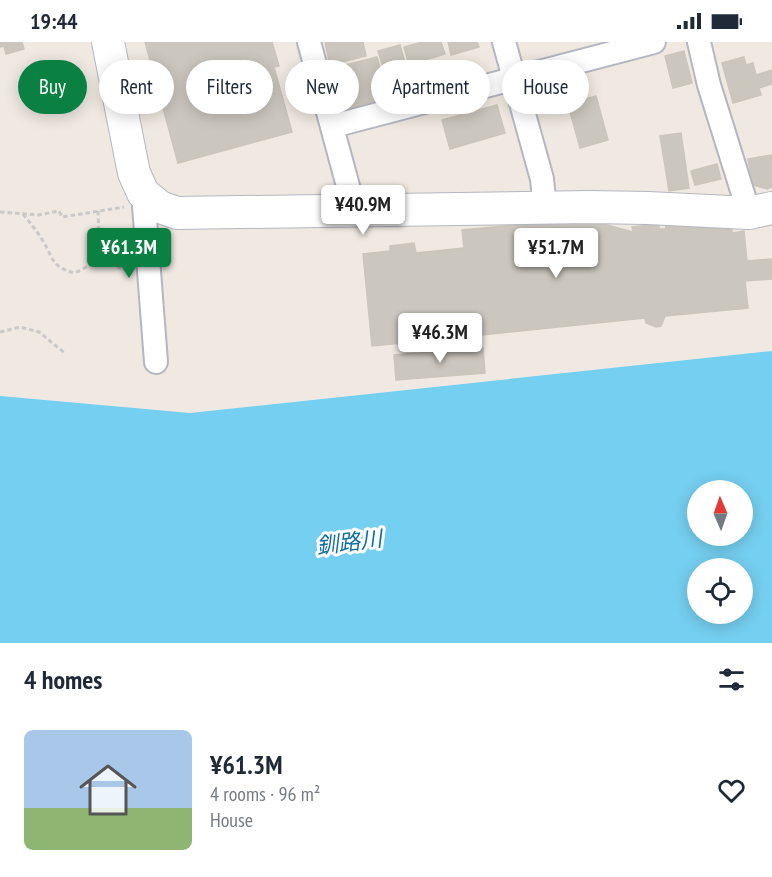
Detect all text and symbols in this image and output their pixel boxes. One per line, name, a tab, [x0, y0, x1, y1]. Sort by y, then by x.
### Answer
text: 19:44	[30, 7, 78, 35]
chip: Buy	[18, 60, 87, 114]
chip: Rent	[99, 60, 174, 114]
chip: Filters	[186, 60, 273, 114]
chip: New	[285, 60, 359, 114]
chip: Apartment	[371, 60, 490, 114]
chip: House	[502, 60, 589, 114]
pin: ¥40.9M	[314, 185, 412, 236]
text: ¥40.9M	[335, 191, 391, 217]
pin: ¥61.3M	[80, 228, 178, 279]
pin: ¥51.7M	[507, 228, 605, 279]
text: ¥61.3M	[101, 234, 157, 260]
text: ¥51.7M	[528, 234, 584, 260]
pin: ¥46.3M	[391, 313, 489, 364]
text: ¥46.3M	[412, 319, 468, 345]
north arrow	[687, 480, 753, 546]
map controls	[687, 480, 753, 624]
water label: 釧路川	[315, 524, 385, 560]
button: locate	[687, 558, 753, 624]
text: 4 homes	[24, 663, 102, 696]
icon: filters	[715, 663, 748, 696]
text: ¥61.3M	[210, 748, 283, 781]
icon: home	[72, 754, 144, 826]
icon: heart	[715, 774, 748, 807]
text: 4 rooms · 96 m²	[210, 781, 320, 807]
text: House	[210, 807, 253, 833]

